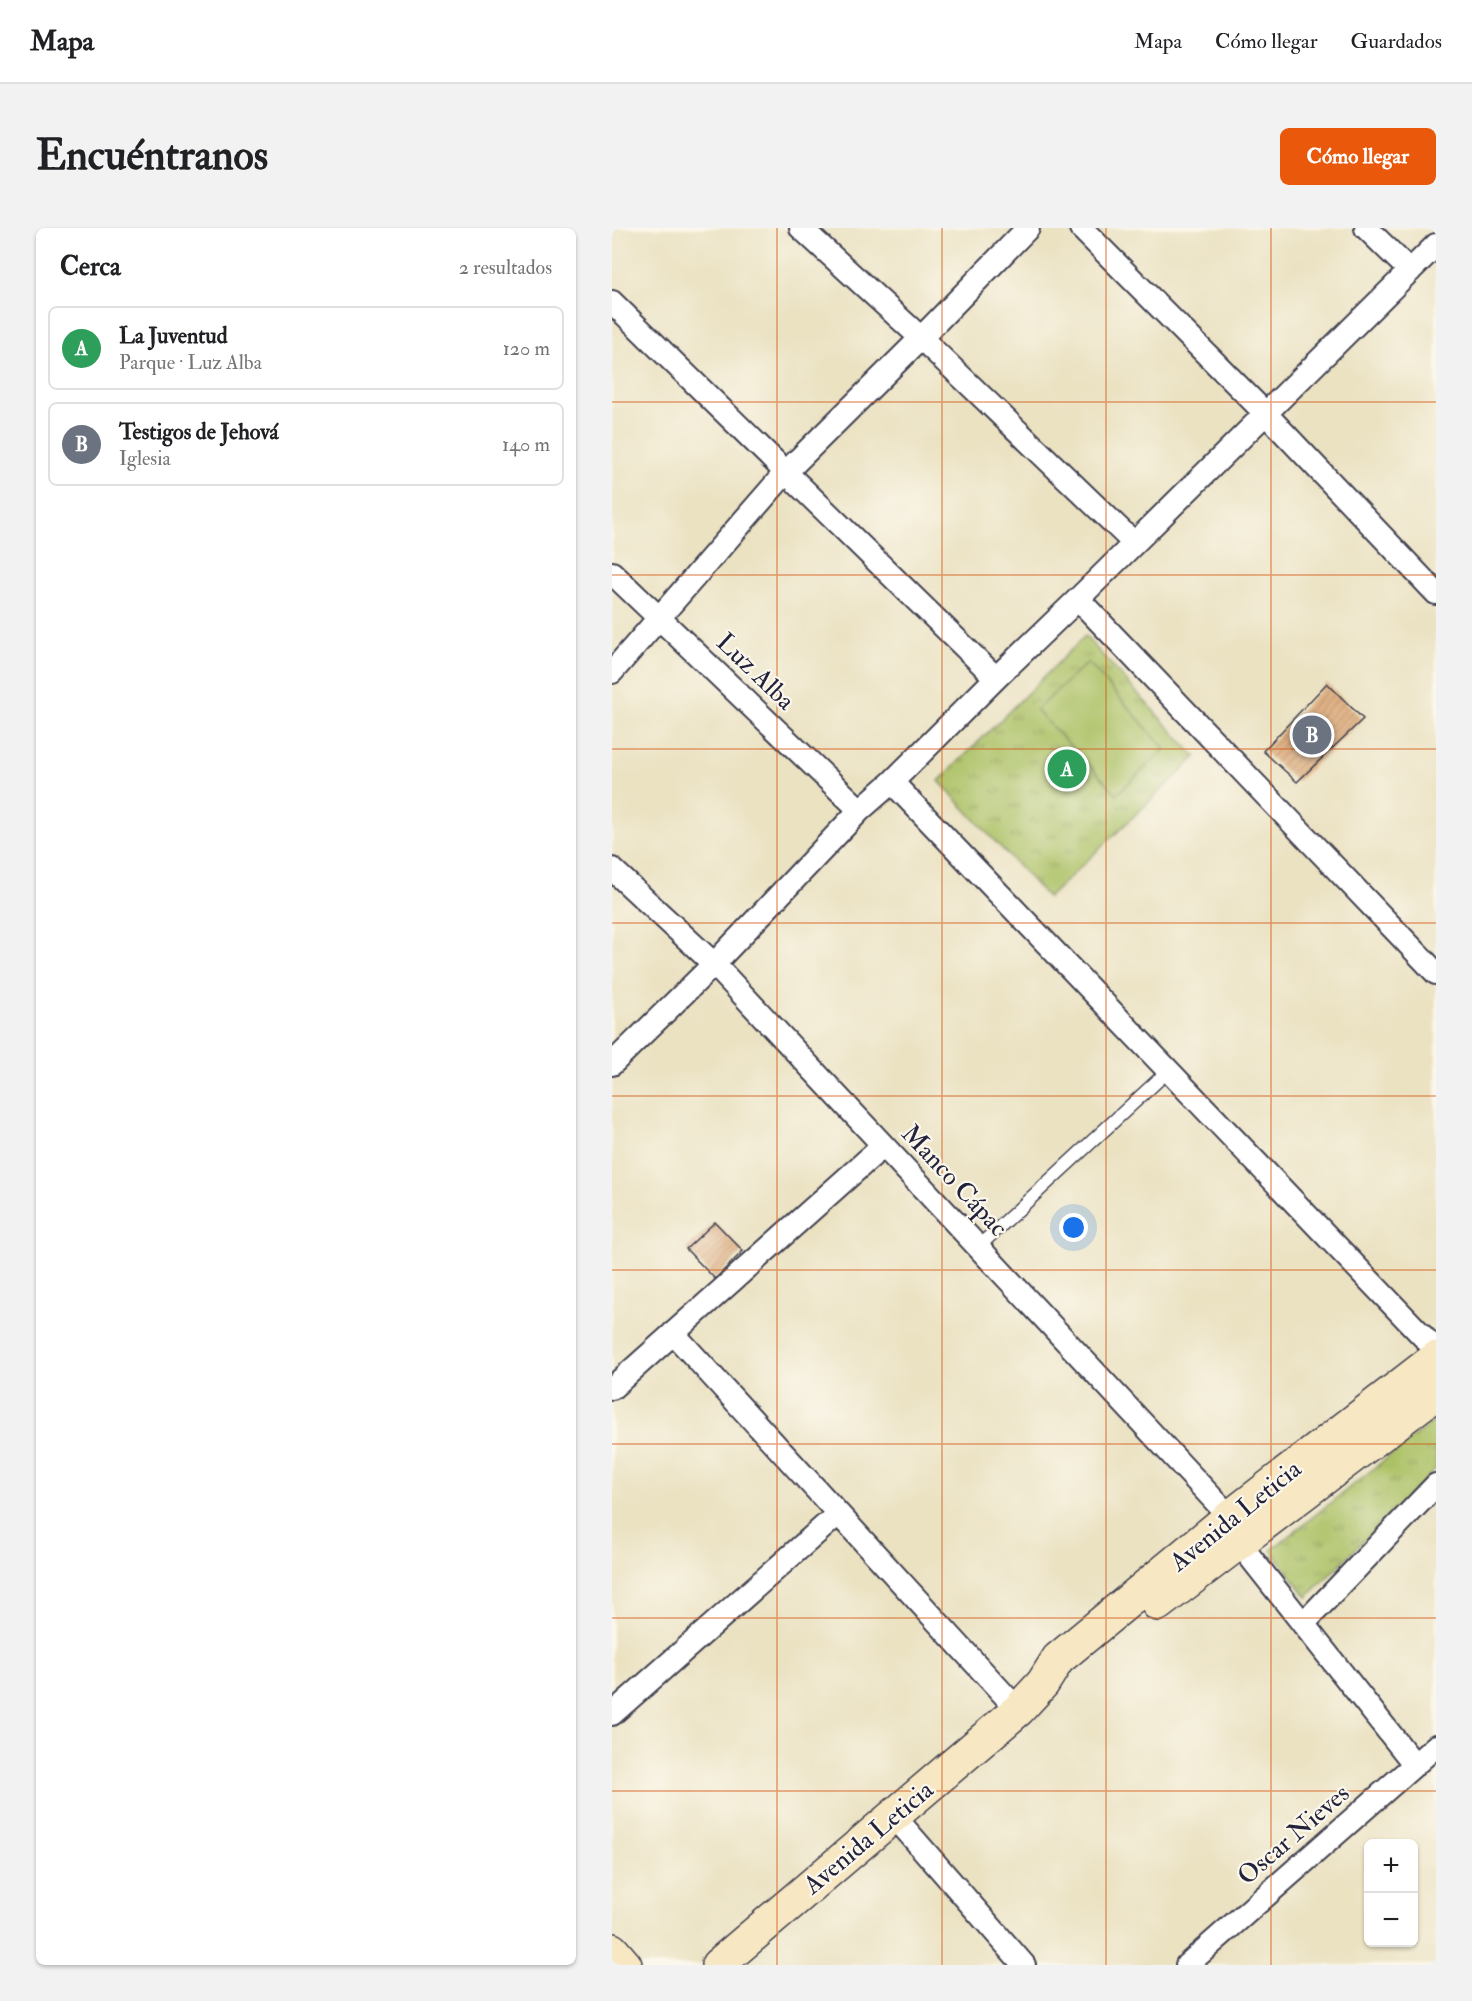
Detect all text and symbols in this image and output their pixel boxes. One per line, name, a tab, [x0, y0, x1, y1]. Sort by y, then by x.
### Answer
text: Mapa	[30, 24, 94, 59]
text: Mapa	[1134, 28, 1182, 55]
text: Cómo llegar	[1215, 28, 1318, 55]
text: Guardados	[1351, 28, 1442, 55]
button: Cómo llegar	[1280, 128, 1436, 185]
text: Encuéntranos	[36, 130, 268, 182]
text: Cerca	[60, 251, 121, 283]
text: 2 resultados	[459, 255, 552, 280]
text: La Juventud	[119, 322, 228, 350]
text: A	[75, 336, 88, 361]
text: 120 m	[503, 336, 550, 361]
text: Parque · Luz Alba	[119, 350, 262, 375]
text: Testigos de Jehová	[119, 418, 279, 446]
text: B	[75, 432, 88, 457]
text: 140 m	[502, 432, 550, 457]
text: Iglesia	[119, 446, 171, 471]
street label: Luz Alba	[709, 627, 801, 717]
pin: B	[1292, 712, 1332, 758]
pin: A	[1048, 746, 1086, 792]
street label: Manco Cápac	[894, 1118, 1014, 1244]
your location	[1059, 1213, 1088, 1242]
street label: Avenida Leticia	[1163, 1453, 1308, 1579]
street label: Avenida Leticia	[796, 1774, 940, 1902]
street label: Oscar Nieves	[1231, 1777, 1356, 1892]
map controls	[1364, 1839, 1418, 1947]
button: +	[1364, 1839, 1418, 1893]
button: −	[1364, 1893, 1418, 1947]

